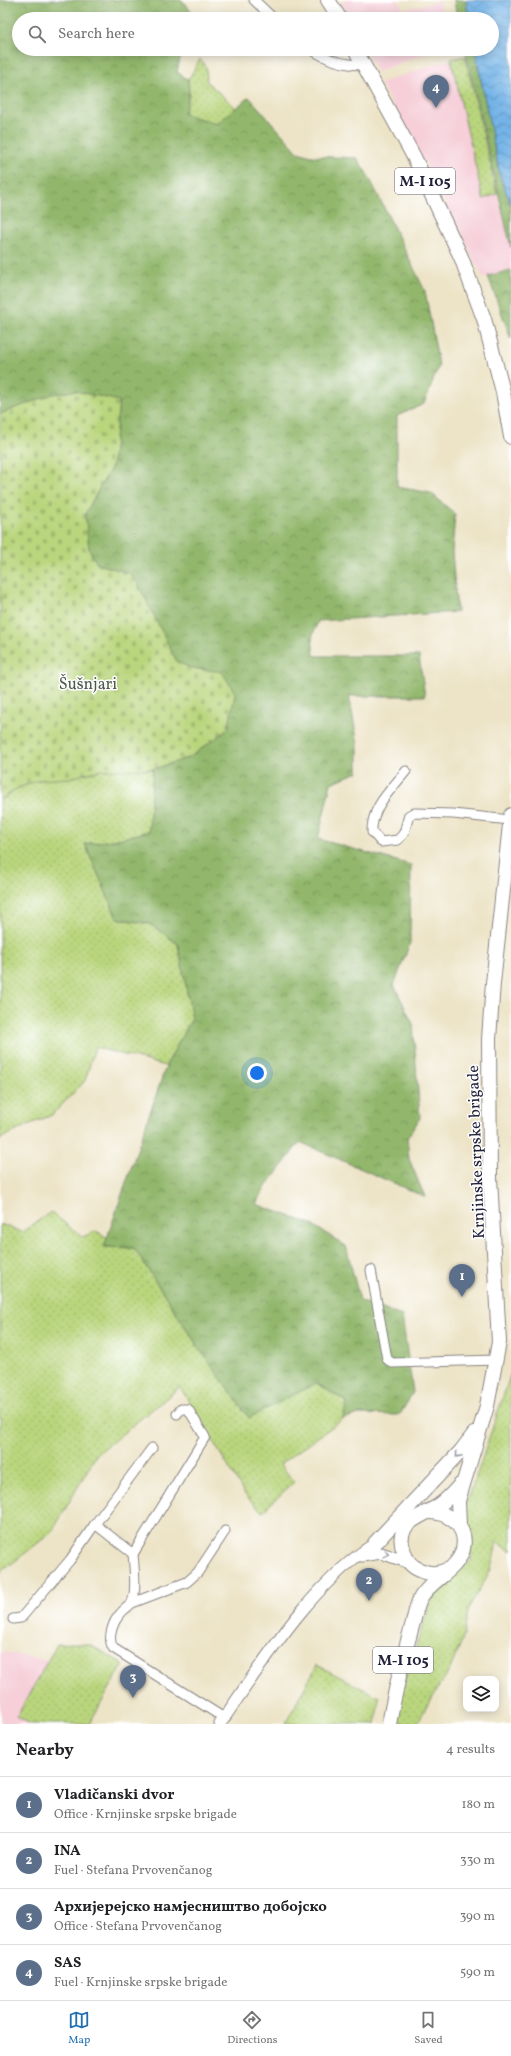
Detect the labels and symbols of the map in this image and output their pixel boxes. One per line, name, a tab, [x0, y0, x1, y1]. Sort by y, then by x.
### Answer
pin: 4	[423, 75, 449, 108]
road number: M-I 105	[395, 168, 455, 194]
park label: Šušnjari	[59, 673, 117, 696]
your location	[247, 1063, 267, 1083]
street label: Krnjinske srpske brigade	[463, 1065, 491, 1239]
pin: 1	[449, 1264, 475, 1297]
one-way arrow	[456, 1450, 463, 1457]
one-way arrow	[383, 1550, 389, 1558]
pin: 2	[356, 1568, 382, 1601]
road number: M-I 105	[373, 1647, 433, 1673]
pin: 3	[120, 1665, 146, 1698]

